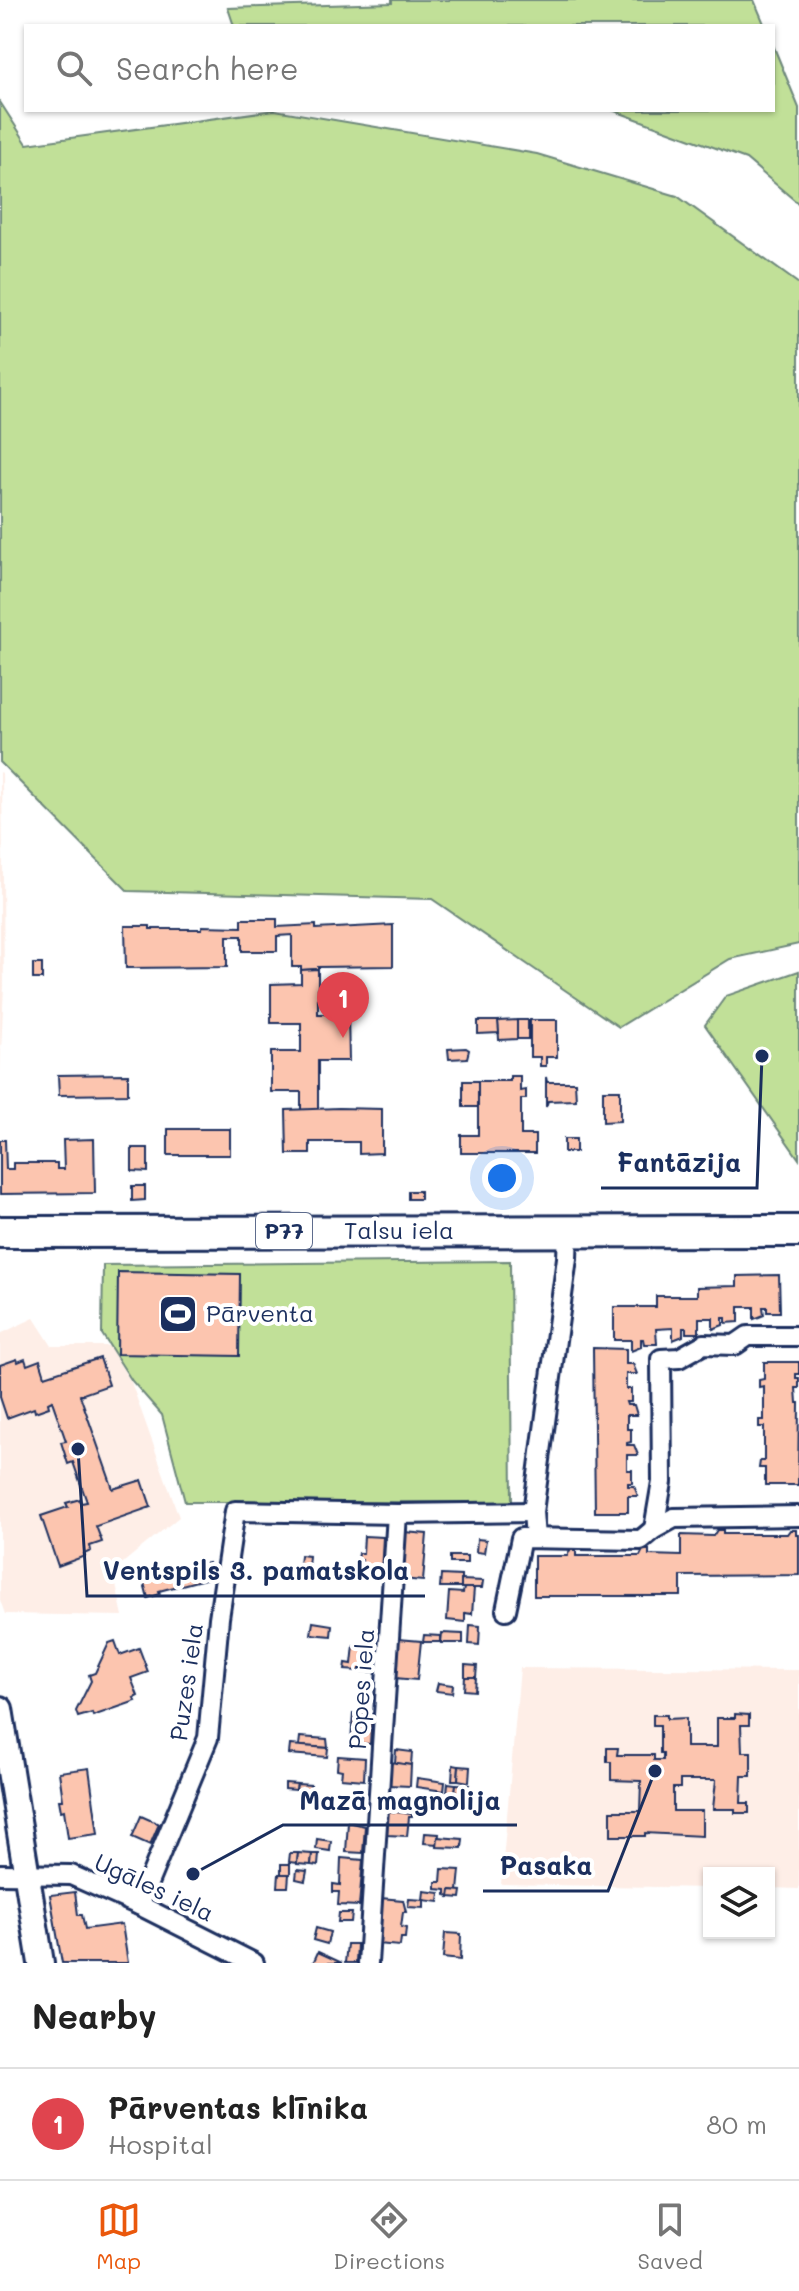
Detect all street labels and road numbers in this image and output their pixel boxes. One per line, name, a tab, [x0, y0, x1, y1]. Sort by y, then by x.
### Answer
road number: P77	[256, 1213, 312, 1249]
street label: Talsu iela	[344, 1214, 454, 1245]
street label: Puzes iela	[162, 1621, 209, 1743]
street label: Popes iela	[341, 1627, 380, 1750]
street label: Ugāles iela	[90, 1845, 219, 1928]

